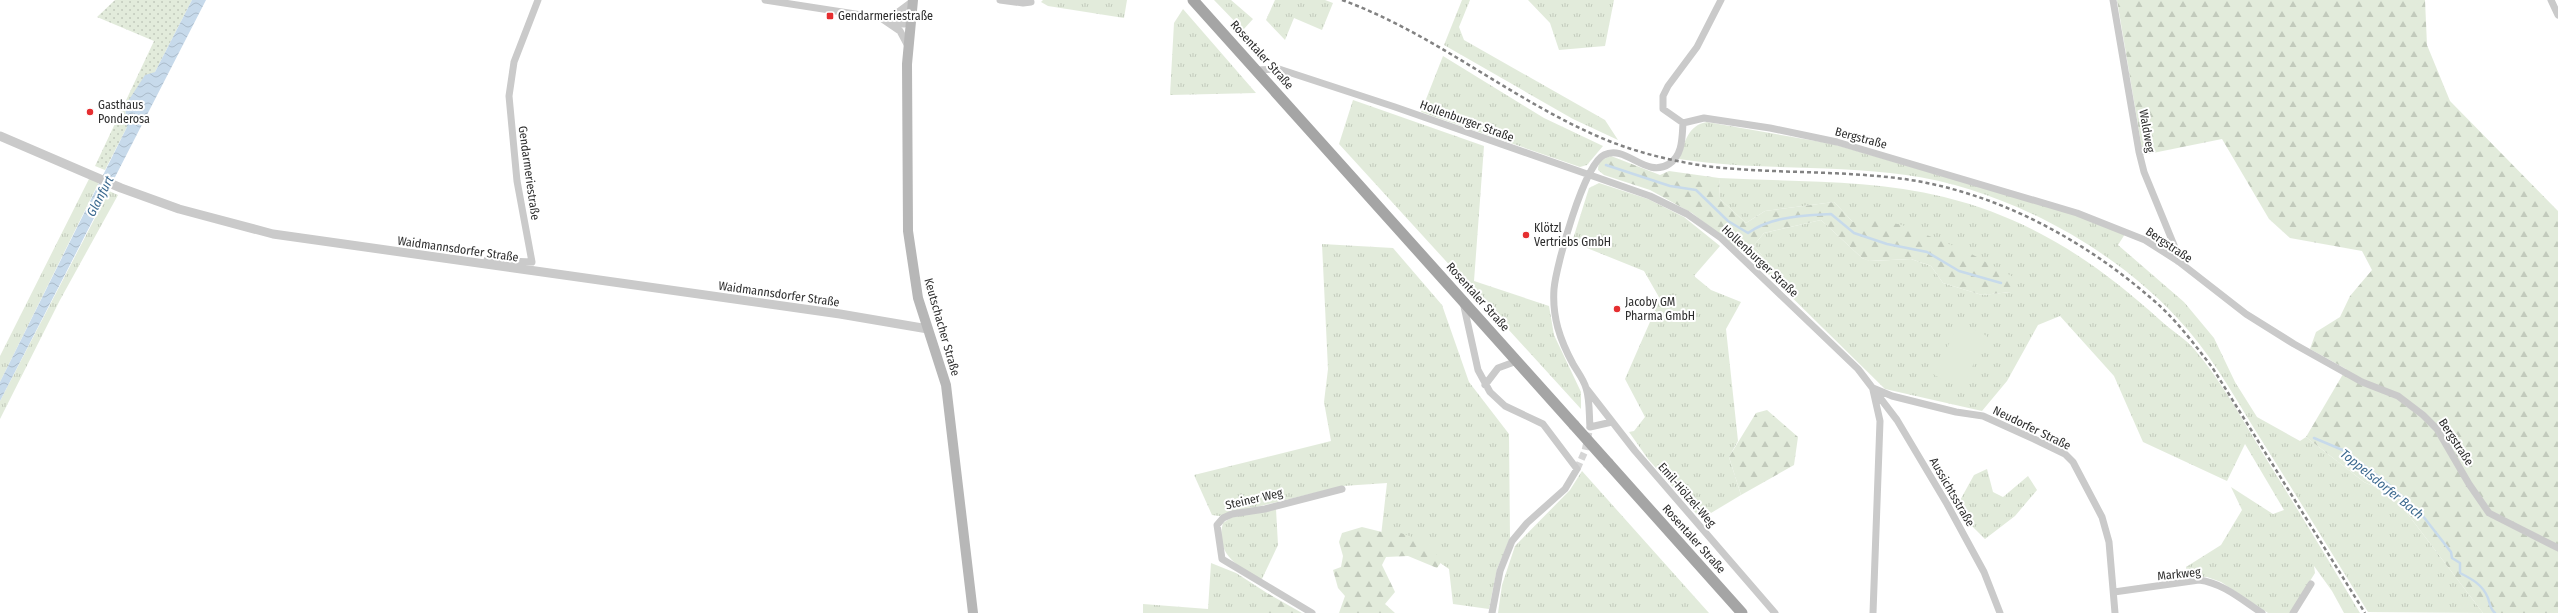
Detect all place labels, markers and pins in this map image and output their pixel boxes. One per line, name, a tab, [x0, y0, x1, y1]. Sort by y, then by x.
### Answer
place label: Gendarmeriestraße	[838, 9, 933, 23]
marker: Gendarmeriestraße	[825, 11, 835, 21]
place label: Gasthaus Ponderosa	[98, 98, 150, 126]
marker: Gasthaus Ponderosa	[85, 107, 95, 117]
place label: Klötzl Vertriebs GmbH	[1534, 221, 1611, 249]
marker: Klötzl Vertriebs GmbH	[1521, 230, 1531, 240]
place label: Jacoby GM Pharma GmbH	[1625, 295, 1695, 323]
marker: Jacoby GM Pharma GmbH	[1612, 304, 1622, 314]

